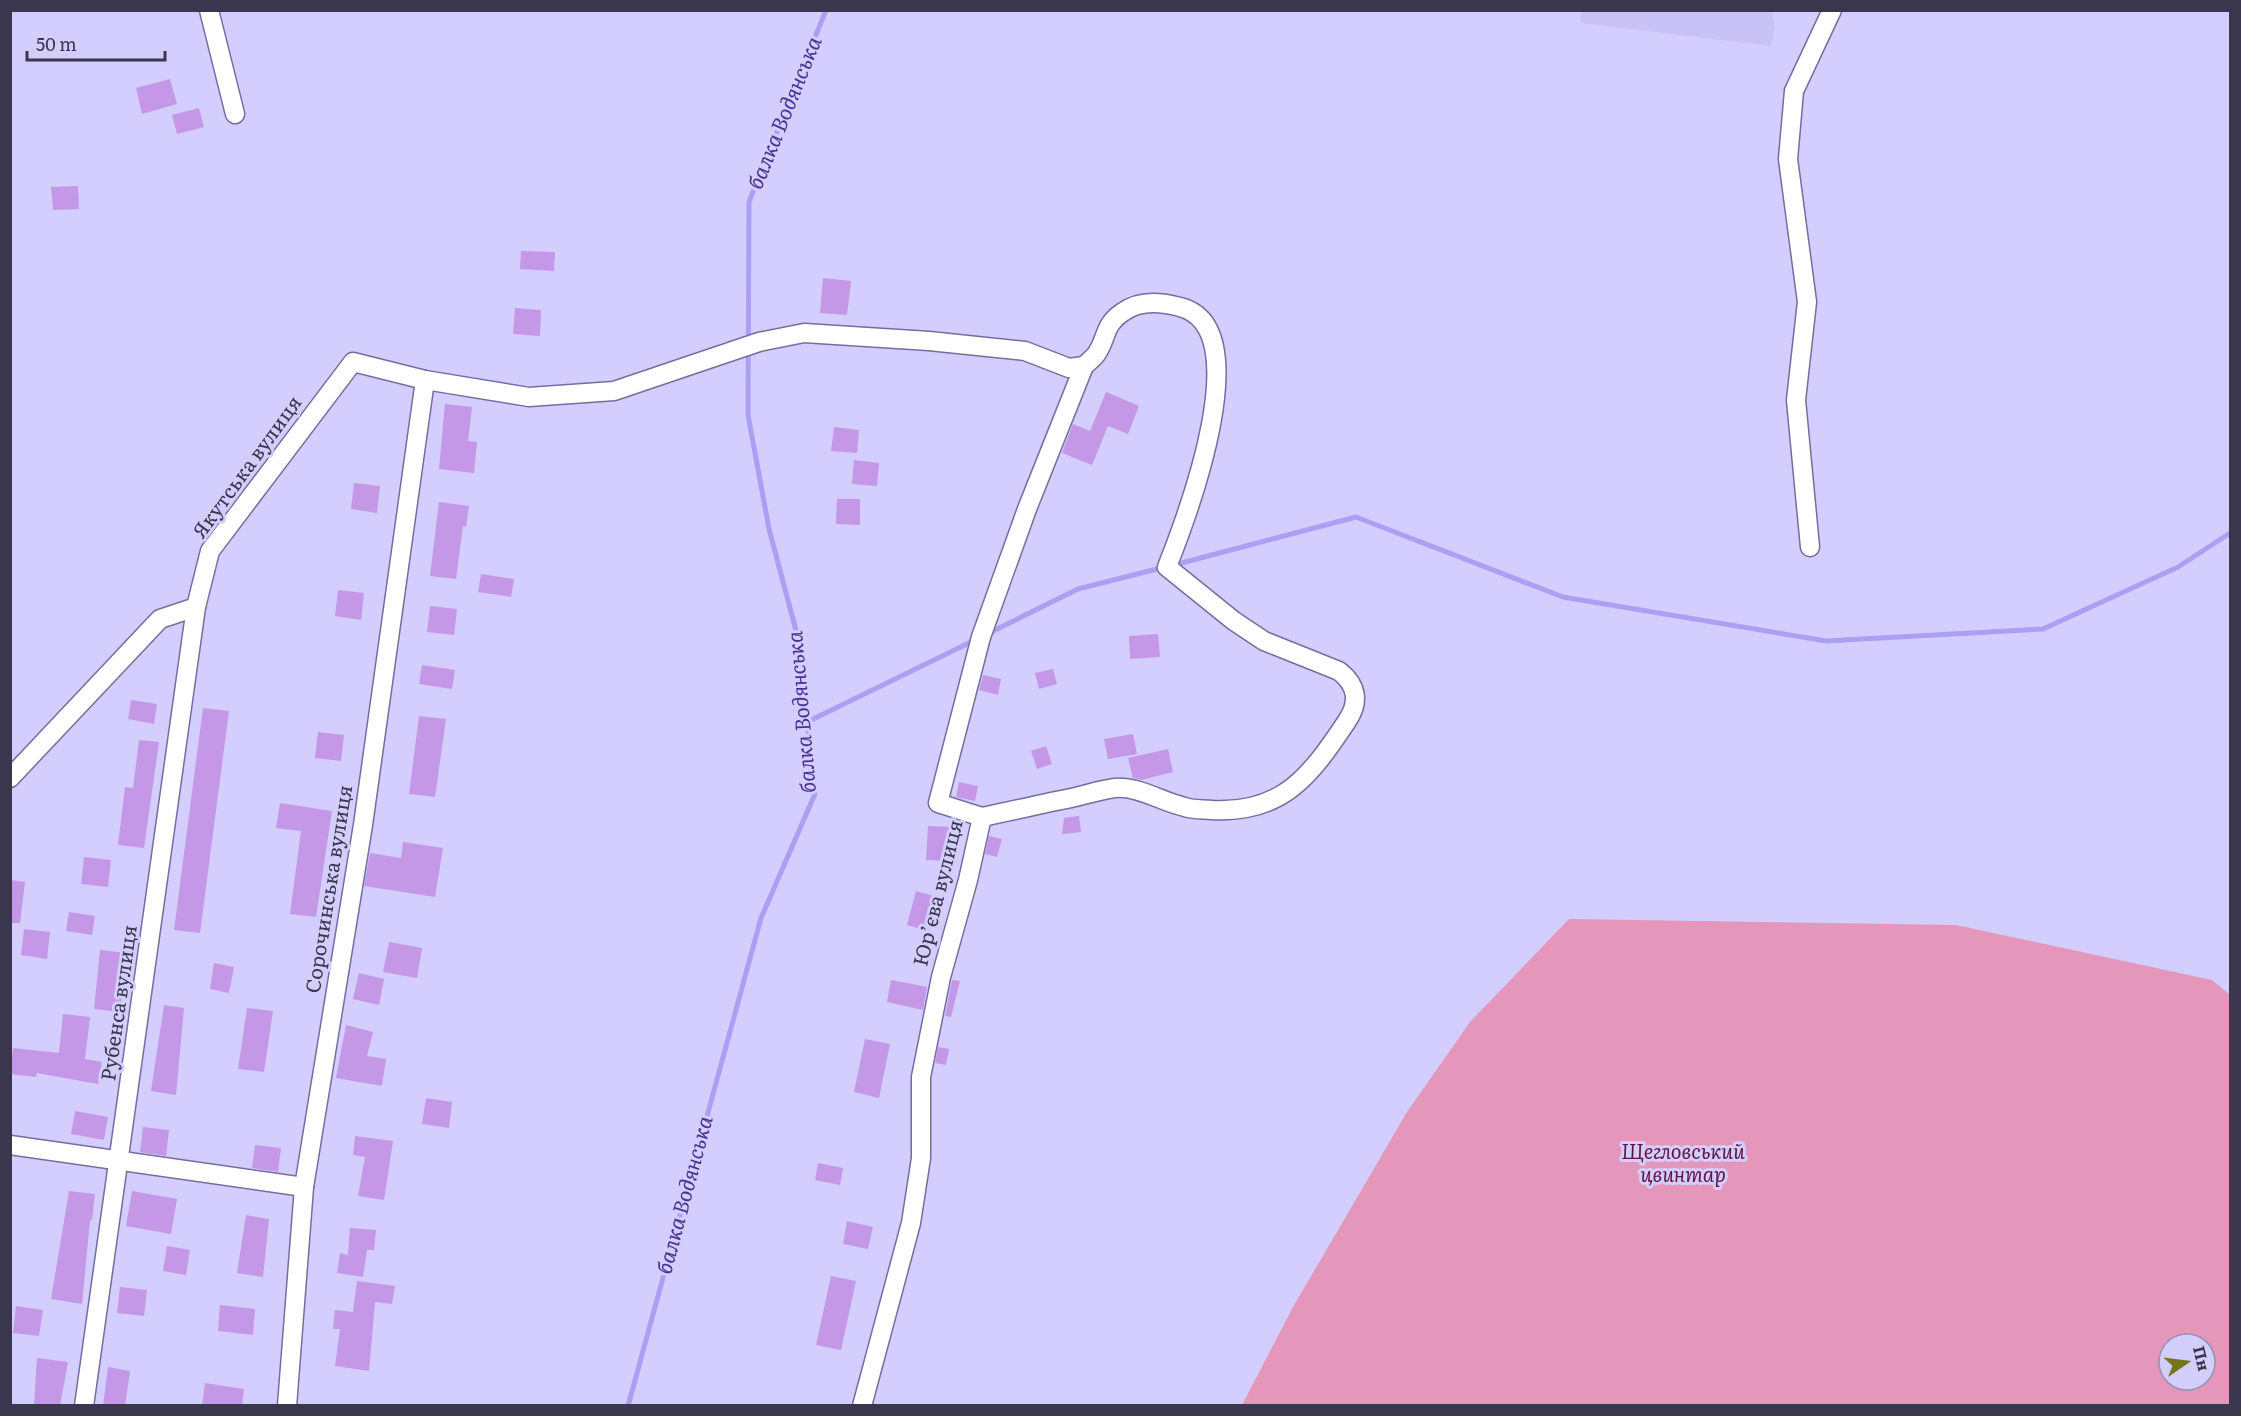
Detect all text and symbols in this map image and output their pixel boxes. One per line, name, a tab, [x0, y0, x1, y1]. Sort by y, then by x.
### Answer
scale bar	[27, 24, 165, 62]
text: 50 m	[36, 30, 77, 57]
water label: балка Водянська	[738, 31, 827, 193]
street label: Якутська вулиця	[183, 388, 307, 543]
water label: балка Водянська	[777, 630, 822, 794]
street label: Сорочинська вулиця	[296, 783, 358, 995]
street label: Юр’єва вулиця	[903, 816, 969, 969]
street label: Рубенса вулиця	[91, 923, 143, 1083]
water label: балка Водянська	[647, 1112, 719, 1277]
park label: Щегловський цвинтар	[1621, 1135, 1745, 1188]
north arrow	[2157, 1332, 2217, 1392]
text: Пн	[2188, 1343, 2217, 1373]

